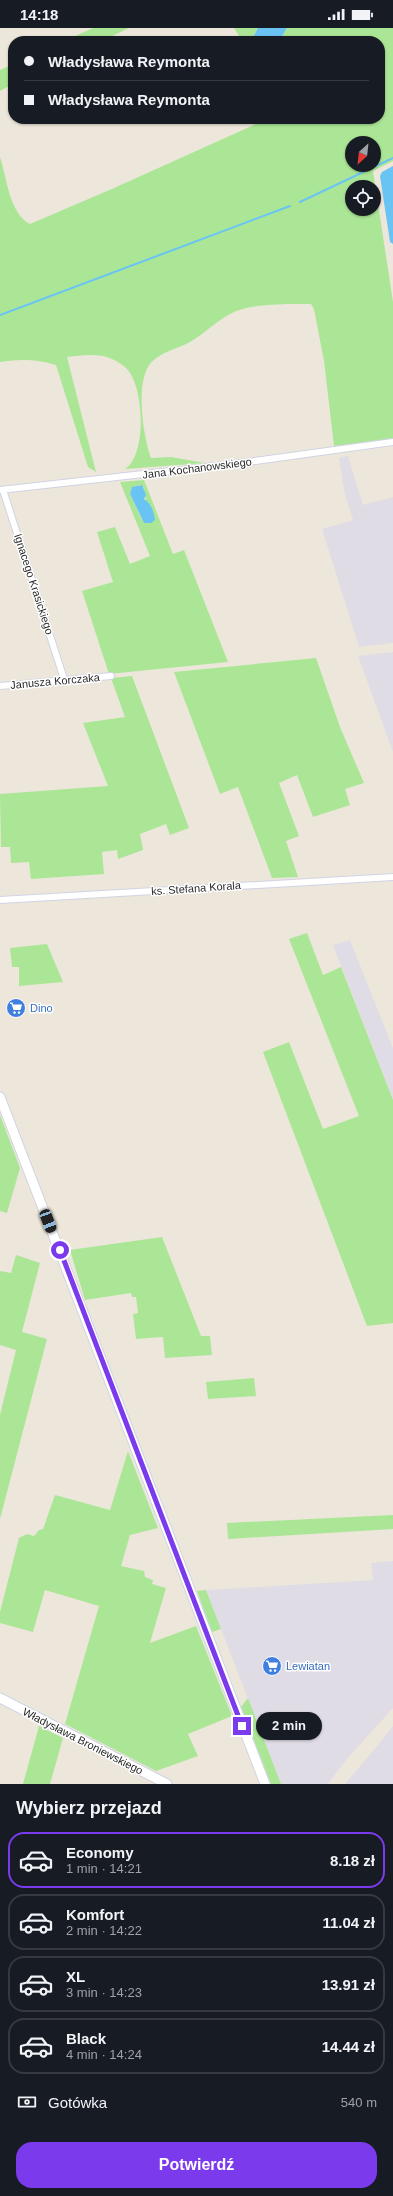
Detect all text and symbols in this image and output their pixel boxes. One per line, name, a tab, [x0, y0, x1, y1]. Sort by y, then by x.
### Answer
text: 14:18	[20, 6, 58, 23]
text: Władysława Reymonta	[48, 53, 210, 70]
text: Władysława Reymonta	[48, 91, 210, 108]
north arrow	[345, 136, 381, 172]
map controls	[345, 136, 381, 216]
button: locate	[345, 180, 381, 216]
street label: Jana Kochanowskiego	[142, 455, 252, 481]
street label: Ignacego Krasickiego	[12, 532, 56, 636]
street label: Janusza Korczaka	[10, 671, 101, 691]
street label: ks. Stefana Korala	[151, 879, 242, 897]
supermarket icon: Dino	[5, 997, 27, 1019]
place label: Dino	[30, 1002, 53, 1014]
car	[38, 1208, 58, 1234]
route start	[51, 1241, 69, 1259]
supermarket icon: Lewiatan	[261, 1655, 283, 1677]
place label: Lewiatan	[286, 1660, 330, 1672]
street label: Władysława Broniewskiego	[21, 1705, 145, 1777]
callout: 2 min	[256, 1712, 322, 1740]
route end	[233, 1717, 251, 1735]
text: 2 min	[272, 1718, 306, 1733]
text: Wybierz przejazd	[16, 1798, 162, 1818]
icon: car	[18, 1842, 54, 1878]
text: Economy	[66, 1844, 134, 1861]
text: 8.18 zł	[330, 1852, 375, 1869]
text: 1 min · 14:21	[66, 1861, 142, 1876]
icon: car	[18, 1904, 54, 1940]
text: Komfort	[66, 1906, 124, 1923]
text: 11.04 zł	[322, 1914, 375, 1931]
text: 2 min · 14:22	[66, 1923, 142, 1938]
icon: car	[18, 1966, 54, 2002]
text: XL	[66, 1968, 85, 1985]
text: 13.91 zł	[322, 1976, 375, 1993]
text: 3 min · 14:23	[66, 1985, 142, 2000]
icon: car	[18, 2028, 54, 2064]
text: Black	[66, 2030, 106, 2047]
text: 14.44 zł	[322, 2038, 375, 2055]
text: 4 min · 14:24	[66, 2047, 142, 2062]
icon: cash	[16, 2091, 38, 2113]
text: Gotówka	[48, 2094, 107, 2111]
text: 540 m	[341, 2095, 377, 2110]
button: Potwierdź	[16, 2142, 377, 2188]

